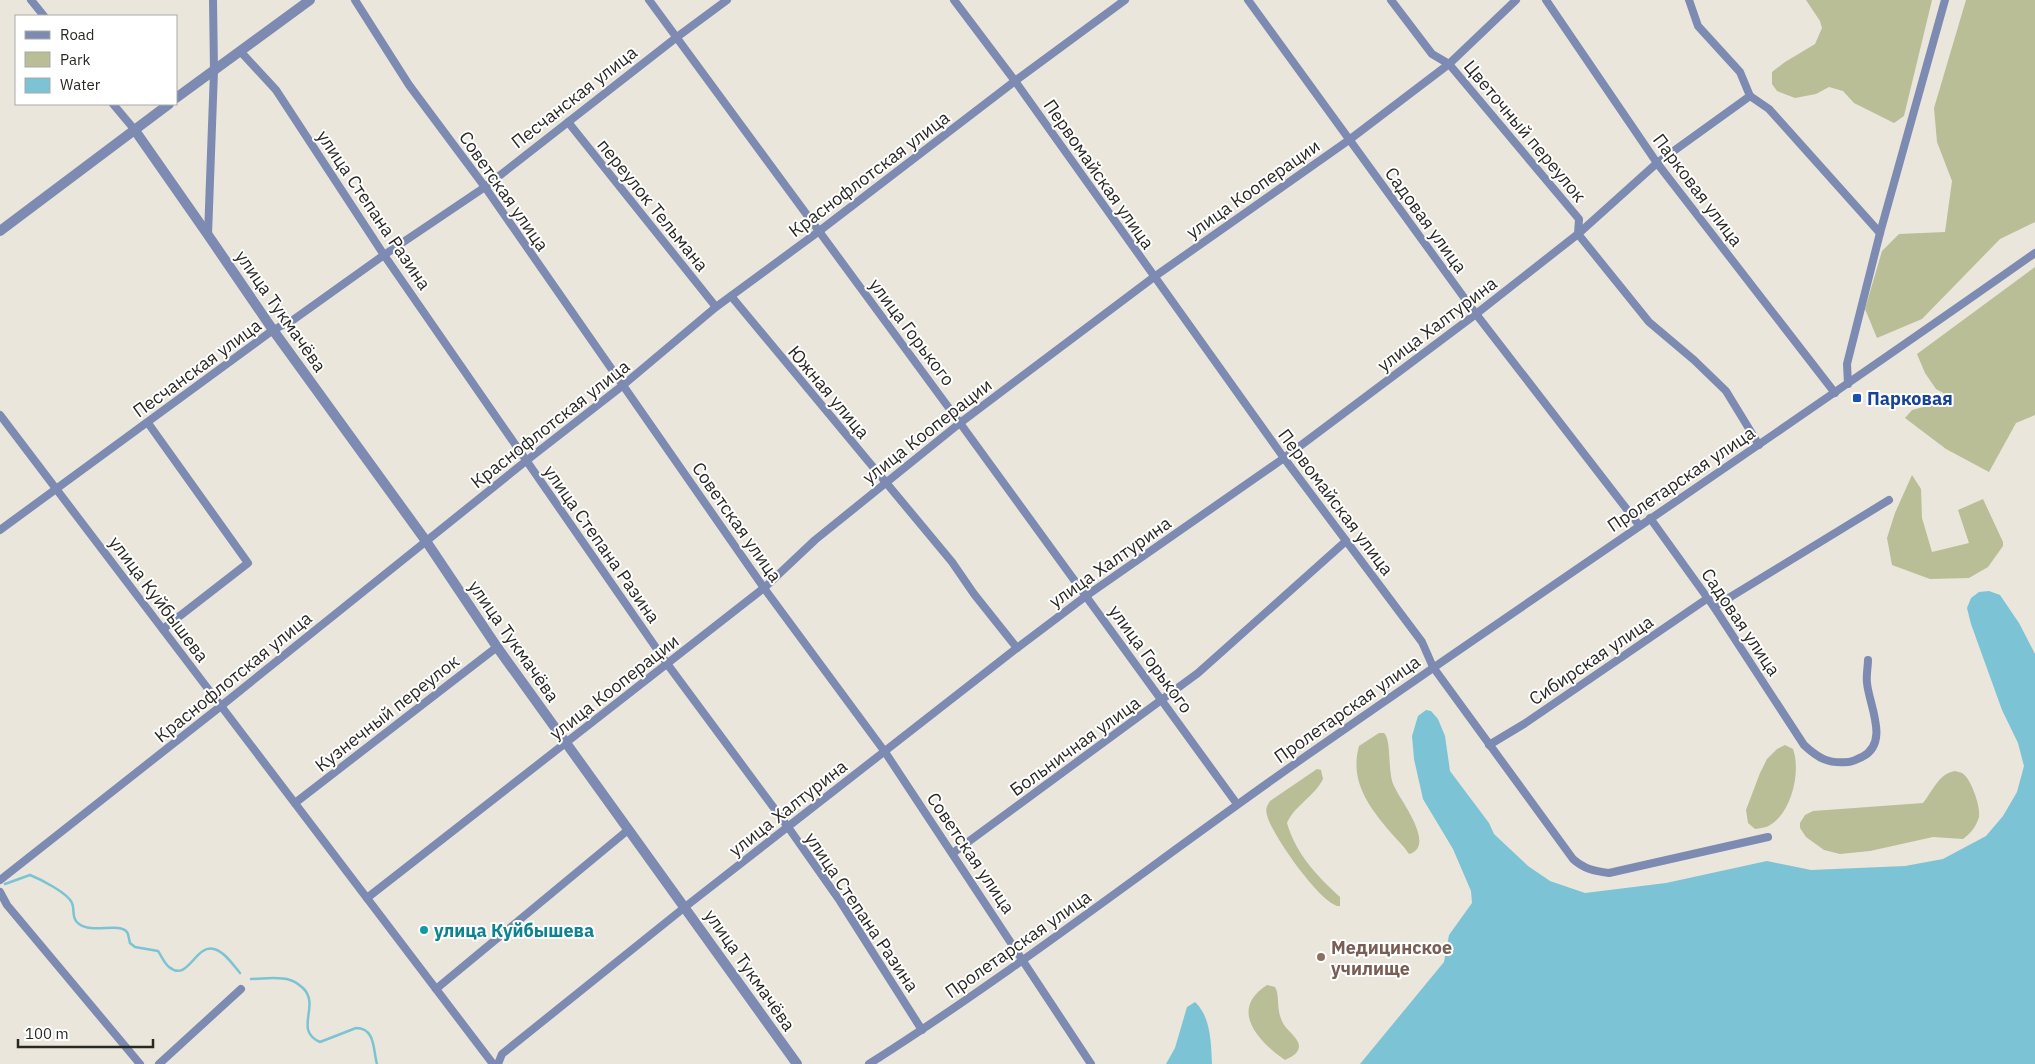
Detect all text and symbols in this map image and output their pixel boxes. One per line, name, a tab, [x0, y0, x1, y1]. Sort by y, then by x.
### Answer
legend	[15, 15, 178, 105]
text: Road	[60, 25, 95, 44]
street label: Песчанская улица	[506, 40, 642, 153]
text: Park	[60, 50, 90, 69]
street label: Цветочный переулок	[1459, 55, 1591, 207]
text: Water	[60, 75, 101, 94]
street label: Первомайская улица	[1039, 95, 1160, 254]
street label: Краснофлотская улица	[784, 106, 954, 242]
street label: улица Степана Разина	[312, 126, 436, 295]
street label: Советская улица	[454, 127, 554, 256]
street label: Парковая улица	[1648, 129, 1748, 251]
street label: переулок Тельмана	[592, 134, 714, 276]
street label: улица Кооперации	[1182, 134, 1324, 244]
street label: Садовая улица	[1380, 163, 1472, 278]
street label: улица Тукмачёва	[230, 246, 332, 377]
street label: улица Халтурина	[1373, 271, 1502, 376]
street label: улица Горького	[864, 274, 960, 390]
street label: Песчанская улица	[128, 313, 266, 422]
street label: Южная улица	[783, 341, 875, 444]
street label: Краснофлотская улица	[466, 354, 634, 493]
street label: улица Кооперации	[858, 373, 996, 489]
place label: Парковая	[1867, 387, 1953, 410]
marker: Парковая	[1851, 392, 1863, 404]
street label: Пролетарская улица	[1603, 421, 1760, 537]
street label: Первомайская улица	[1273, 424, 1399, 580]
street label: Советская улица	[687, 458, 787, 587]
street label: улица Степана Разина	[539, 460, 666, 628]
street label: улица Халтурина	[1045, 511, 1176, 613]
street label: улица Куйбышева	[104, 531, 214, 667]
street label: Садовая улица	[1696, 564, 1786, 681]
street label: улица Тукмачёва	[463, 576, 565, 707]
street label: улица Горького	[1104, 600, 1198, 718]
street label: Краснофлотская улица	[150, 606, 317, 747]
street label: Сибирская улица	[1524, 610, 1658, 710]
street label: улица Кооперации	[545, 629, 683, 745]
street label: Кузнечный переулок	[310, 649, 464, 777]
street label: Пролетарская улица	[1269, 650, 1425, 768]
street label: Больничная улица	[1005, 691, 1145, 801]
street label: улица Халтурина	[724, 754, 852, 861]
street label: Советская улица	[922, 788, 1020, 918]
street label: улица Степана Разина	[800, 828, 924, 997]
street label: Пролетарская улица	[940, 885, 1096, 1003]
street label: улица Тукмачёва	[699, 905, 801, 1036]
place label: улица Куйбышева	[434, 919, 594, 942]
marker: улица Куйбышева	[418, 924, 430, 936]
place label: Медицинское училище	[1331, 936, 1452, 980]
marker: Медицинское училище	[1315, 951, 1327, 963]
scale bar	[18, 1016, 152, 1048]
text: 100 m	[25, 1024, 69, 1043]

